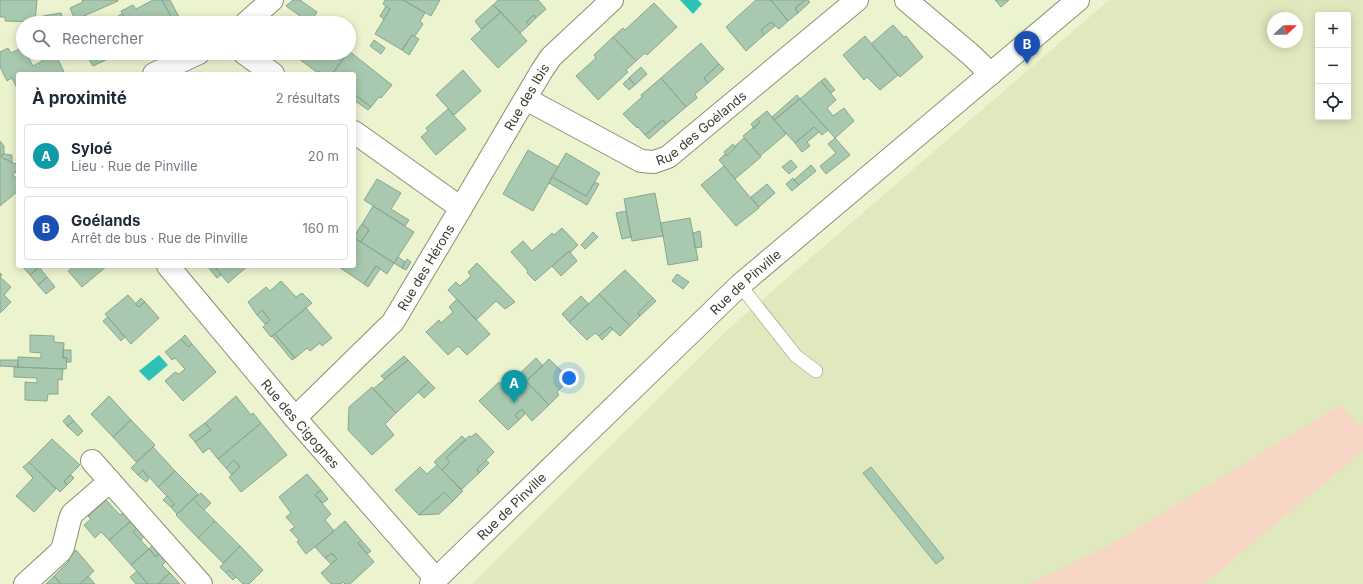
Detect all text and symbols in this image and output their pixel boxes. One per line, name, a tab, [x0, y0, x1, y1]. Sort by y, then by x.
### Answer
north arrow	[1267, 12, 1303, 48]
map controls	[1315, 12, 1351, 120]
button: +	[1315, 12, 1351, 48]
search box	[16, 16, 356, 60]
icon: search	[30, 27, 52, 49]
text: Rechercher	[62, 29, 144, 48]
pin: B	[1014, 31, 1040, 64]
button: −	[1315, 48, 1351, 84]
street label: Rue des Ibis	[501, 60, 553, 133]
button: locate	[1315, 84, 1351, 120]
street label: Rue des Goélands	[654, 87, 750, 169]
text: À proximité	[32, 88, 127, 108]
text: 2 résultats	[276, 90, 340, 106]
text: Syloé	[71, 139, 112, 158]
text: A	[41, 148, 51, 164]
text: 20 m	[308, 148, 339, 164]
text: Lieu · Rue de Pinville	[71, 158, 198, 174]
text: Goélands	[71, 211, 140, 230]
text: B	[42, 220, 50, 236]
text: 160 m	[302, 220, 339, 236]
street label: Rue des Hérons	[394, 221, 458, 313]
text: Arrêt de bus · Rue de Pinville	[71, 230, 248, 246]
street label: Rue de Pinville	[706, 246, 784, 318]
your location	[559, 368, 579, 388]
pin: A	[501, 370, 527, 403]
street label: Rue des Cigognes	[258, 376, 343, 471]
street label: Rue de Pinville	[474, 469, 549, 543]

